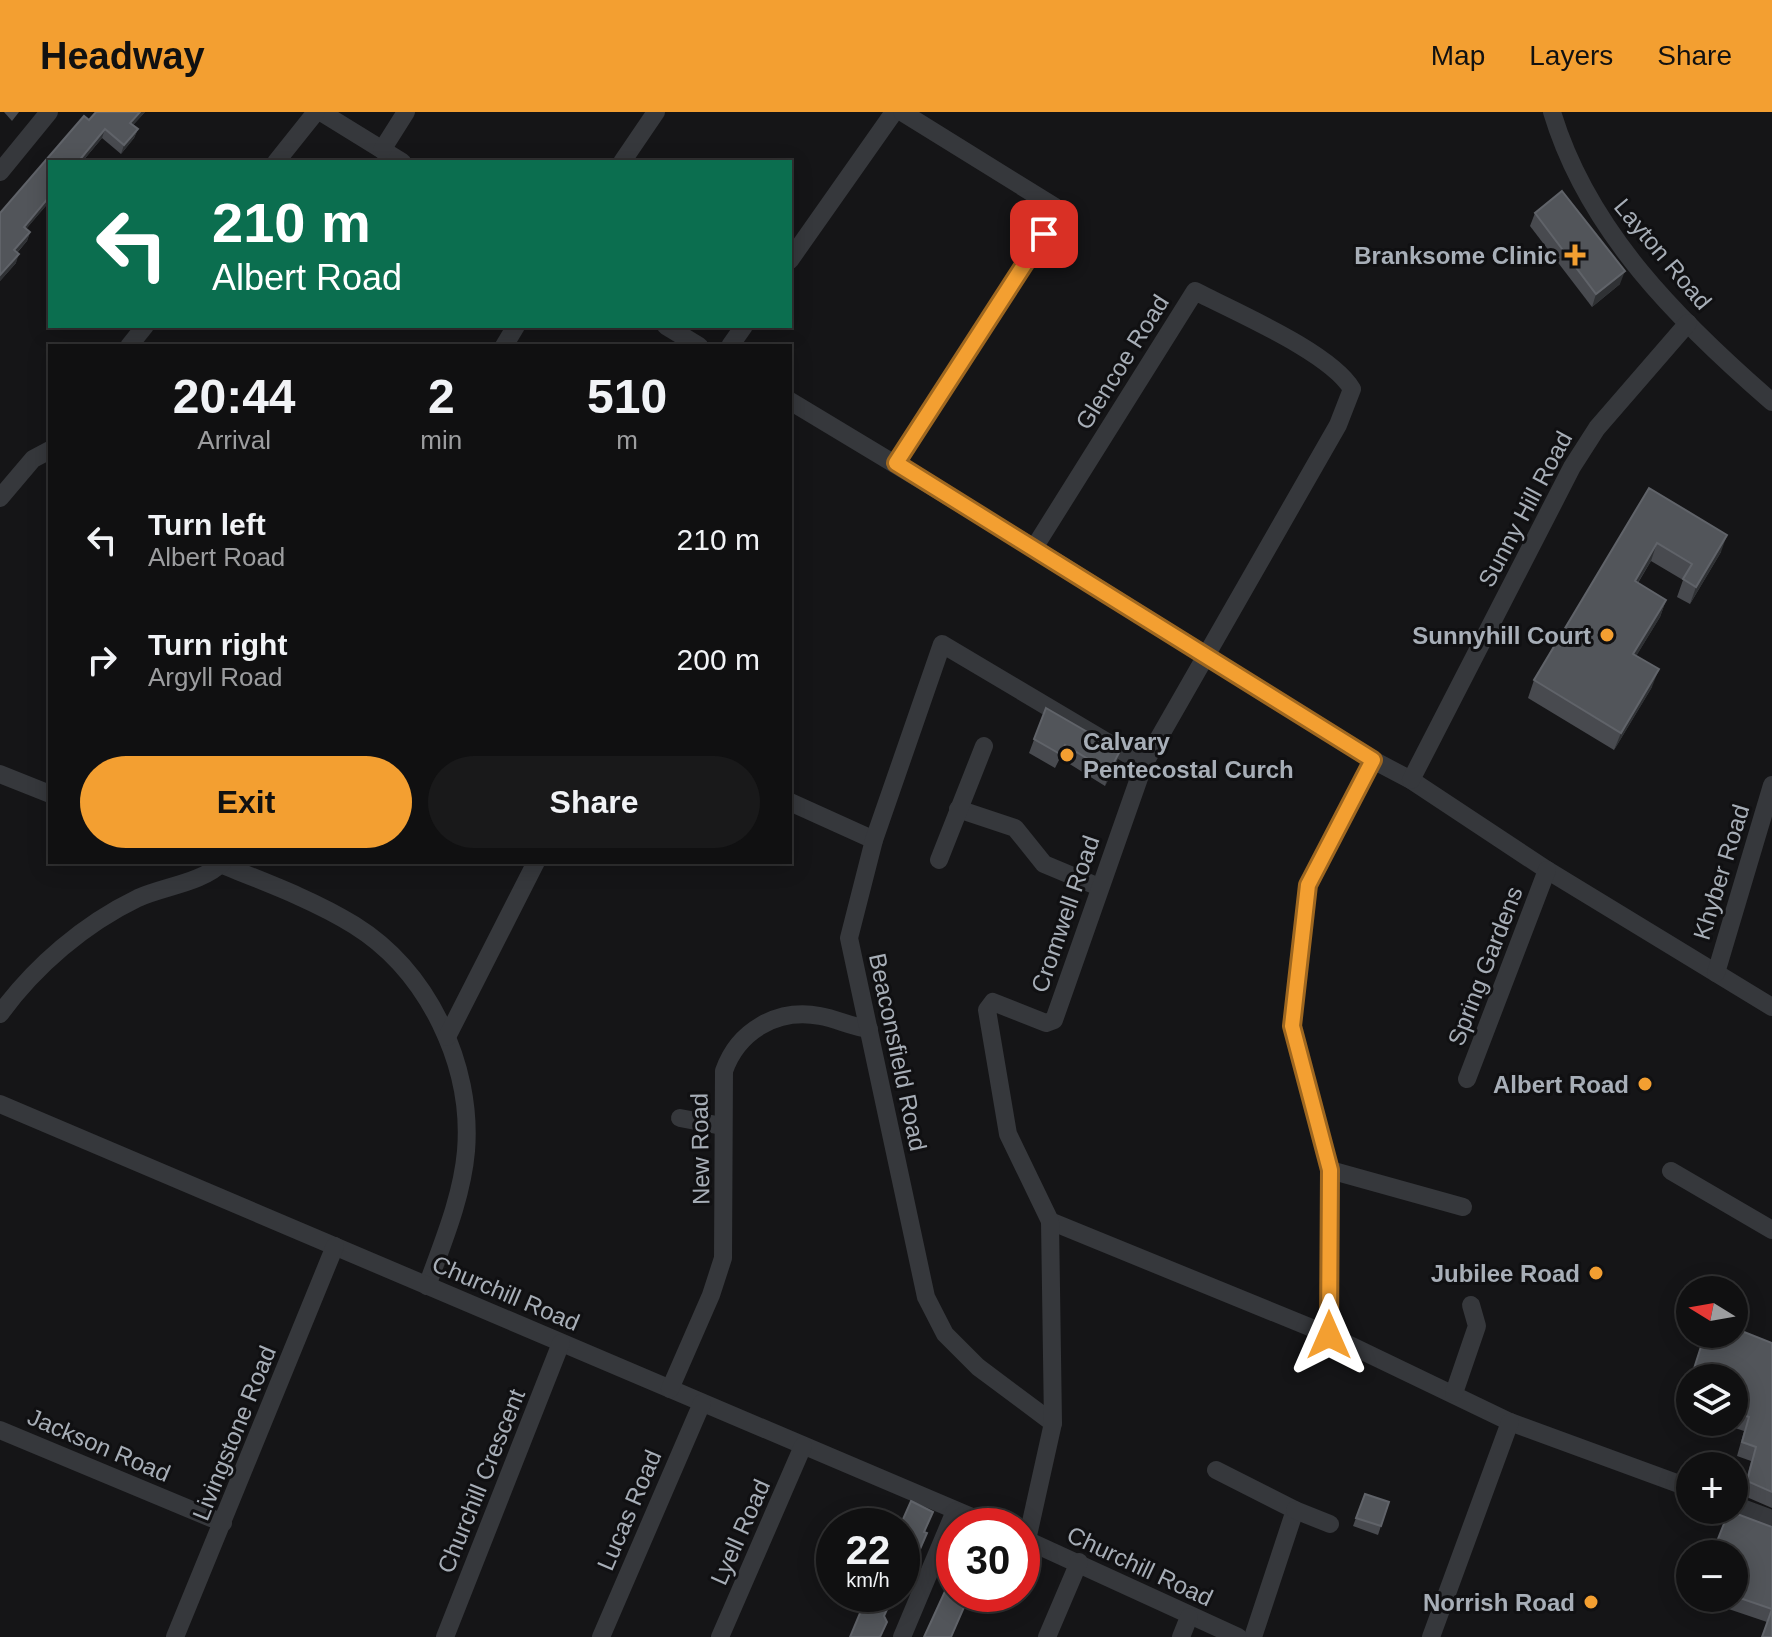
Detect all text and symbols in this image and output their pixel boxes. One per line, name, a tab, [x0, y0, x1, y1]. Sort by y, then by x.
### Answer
text: Headway	[40, 35, 205, 77]
text: Map	[1431, 40, 1485, 71]
text: Layers	[1529, 40, 1613, 71]
text: Share	[1657, 40, 1732, 71]
text: 210 m	[212, 191, 371, 254]
icon: left	[80, 192, 184, 296]
street label: Layton Road	[1609, 193, 1717, 315]
pin	[1010, 200, 1078, 268]
icon: arrive	[1022, 212, 1066, 256]
place label: Branksome Clinic	[1354, 242, 1557, 269]
marker: Branksome Clinic	[1564, 244, 1586, 266]
text: Albert Road	[212, 257, 402, 298]
street label: Glencoe Road	[1070, 290, 1174, 434]
text: 20:44	[173, 370, 296, 423]
text: 2	[428, 370, 455, 423]
text: 510	[587, 370, 667, 423]
text: Arrival	[197, 425, 271, 455]
text: min	[420, 425, 462, 455]
text: m	[616, 425, 638, 455]
street label: Sunny Hill Road	[1473, 427, 1577, 591]
text: Turn left	[148, 508, 266, 541]
icon: left	[80, 518, 124, 562]
text: 210 m	[677, 523, 760, 556]
text: Albert Road	[148, 542, 285, 572]
place label: Sunnyhill Court	[1412, 622, 1591, 649]
marker: Sunnyhill Court	[1598, 626, 1616, 644]
text: Turn right	[148, 628, 287, 661]
icon: right	[80, 638, 124, 682]
text: 200 m	[677, 643, 760, 676]
text: Argyll Road	[148, 662, 282, 692]
place label: Calvary Pentecostal Curch	[1083, 728, 1294, 783]
marker: Calvary Pentecostal Curch	[1058, 746, 1076, 764]
button: Exit	[80, 756, 412, 848]
button: Share	[428, 756, 760, 848]
street label: Khyber Road	[1688, 801, 1754, 943]
street label: Cromwell Road	[1026, 832, 1104, 996]
street label: Spring Gardens	[1442, 883, 1528, 1049]
street label: Beaconsfield Road	[864, 951, 932, 1153]
place label: Albert Road	[1493, 1071, 1629, 1098]
marker: Albert Road	[1636, 1075, 1654, 1093]
street label: New Road	[686, 1093, 714, 1205]
street label: Churchill Road	[428, 1250, 584, 1336]
place label: Jubilee Road	[1431, 1260, 1580, 1287]
marker: Jubilee Road	[1587, 1264, 1605, 1282]
north arrow	[1676, 1276, 1748, 1348]
map controls	[1676, 1276, 1748, 1612]
position arrow	[1287, 1293, 1371, 1377]
street label: Livingstone Road	[187, 1342, 281, 1524]
button: layers	[1676, 1364, 1748, 1436]
street label: Churchill Crescent	[432, 1385, 530, 1577]
street label: Jackson Road	[24, 1403, 174, 1487]
street label: Lucas Road	[592, 1446, 666, 1574]
button: +	[1676, 1452, 1748, 1524]
street label: Lyell Road	[705, 1475, 775, 1589]
speed limit sign: 30	[936, 1508, 1040, 1612]
street label: Churchill Road	[1063, 1521, 1217, 1611]
text: 22	[846, 1528, 890, 1572]
button: −	[1676, 1540, 1748, 1612]
text: km/h	[846, 1569, 890, 1591]
place label: Norrish Road	[1423, 1589, 1575, 1616]
marker: Norrish Road	[1582, 1593, 1600, 1611]

